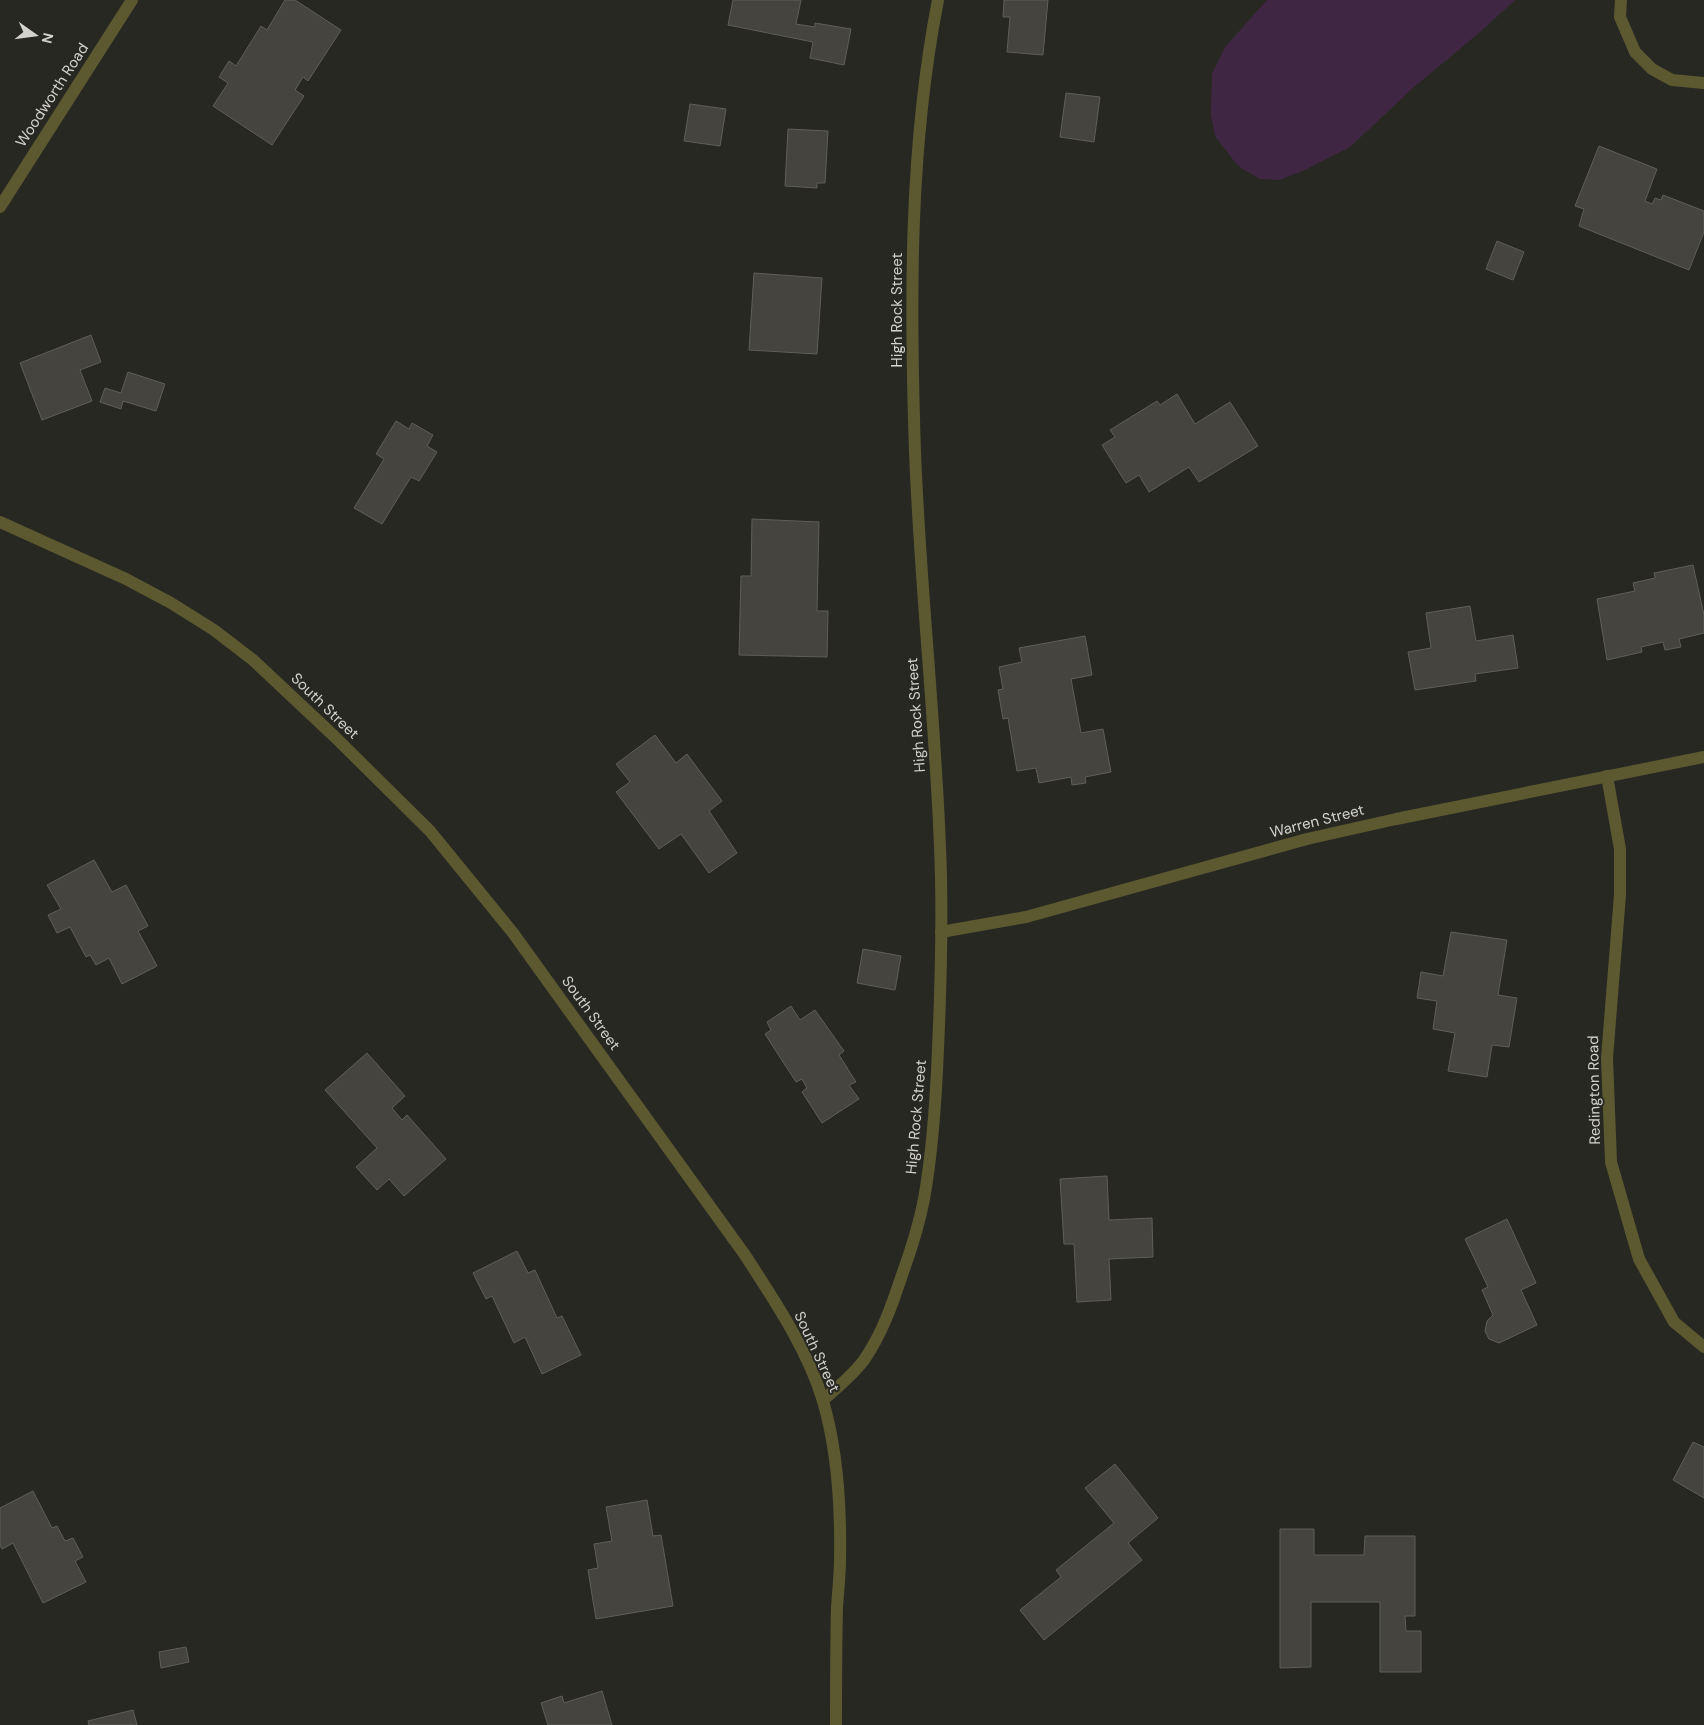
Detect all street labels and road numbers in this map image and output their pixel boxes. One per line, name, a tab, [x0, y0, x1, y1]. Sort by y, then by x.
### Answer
street label: Woodworth Road	[11, 39, 93, 151]
street label: High Rock Street	[887, 252, 907, 367]
street label: High Rock Street	[902, 657, 930, 773]
street label: South Street	[287, 669, 363, 744]
street label: Warren Street	[1268, 800, 1366, 842]
street label: South Street	[557, 972, 625, 1054]
street label: Redington Road	[1583, 1035, 1605, 1145]
street label: High Rock Street	[901, 1059, 931, 1175]
street label: South Street	[790, 1308, 845, 1396]

